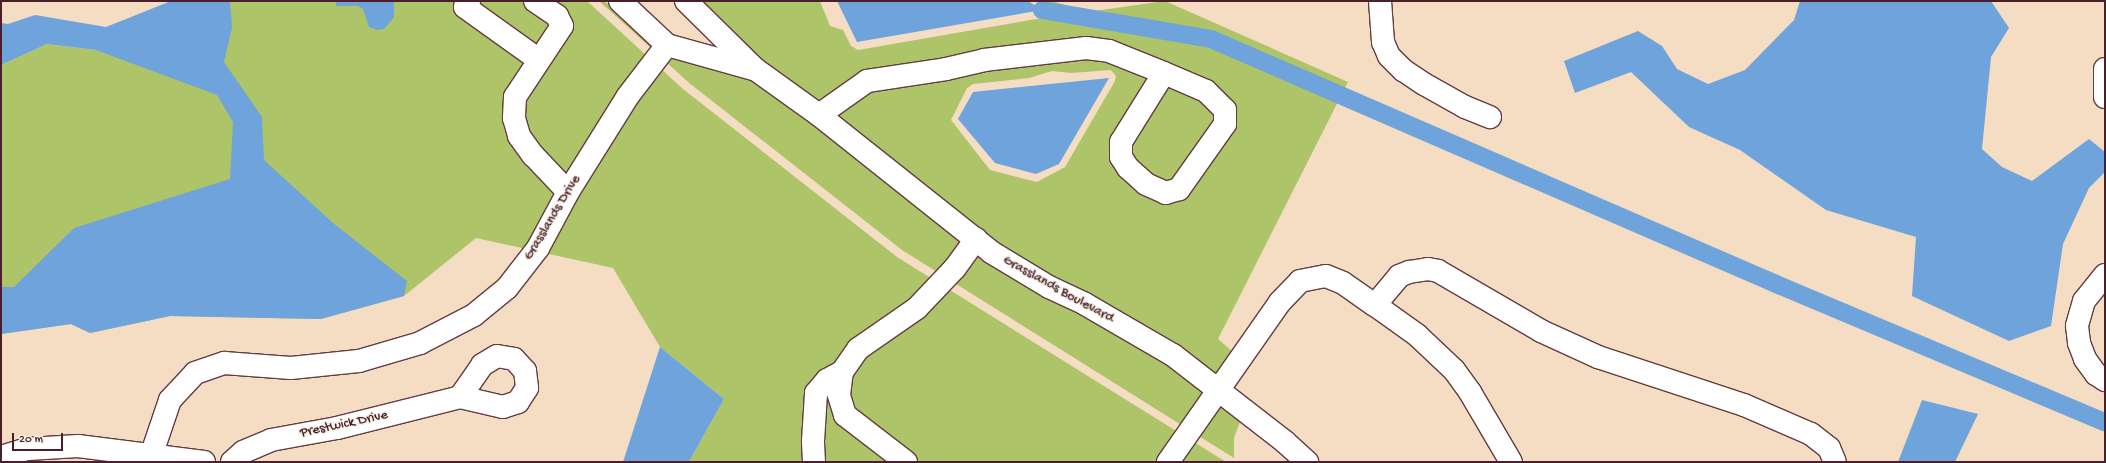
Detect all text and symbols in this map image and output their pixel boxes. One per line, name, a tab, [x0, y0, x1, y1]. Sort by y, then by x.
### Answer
street label: Grasslands Drive	[521, 172, 585, 264]
street label: Grasslands Boulevard	[1000, 252, 1116, 328]
street label: Prestwick Drive	[298, 407, 390, 443]
scale bar	[14, 425, 65, 451]
text: 20 m	[19, 433, 43, 447]

